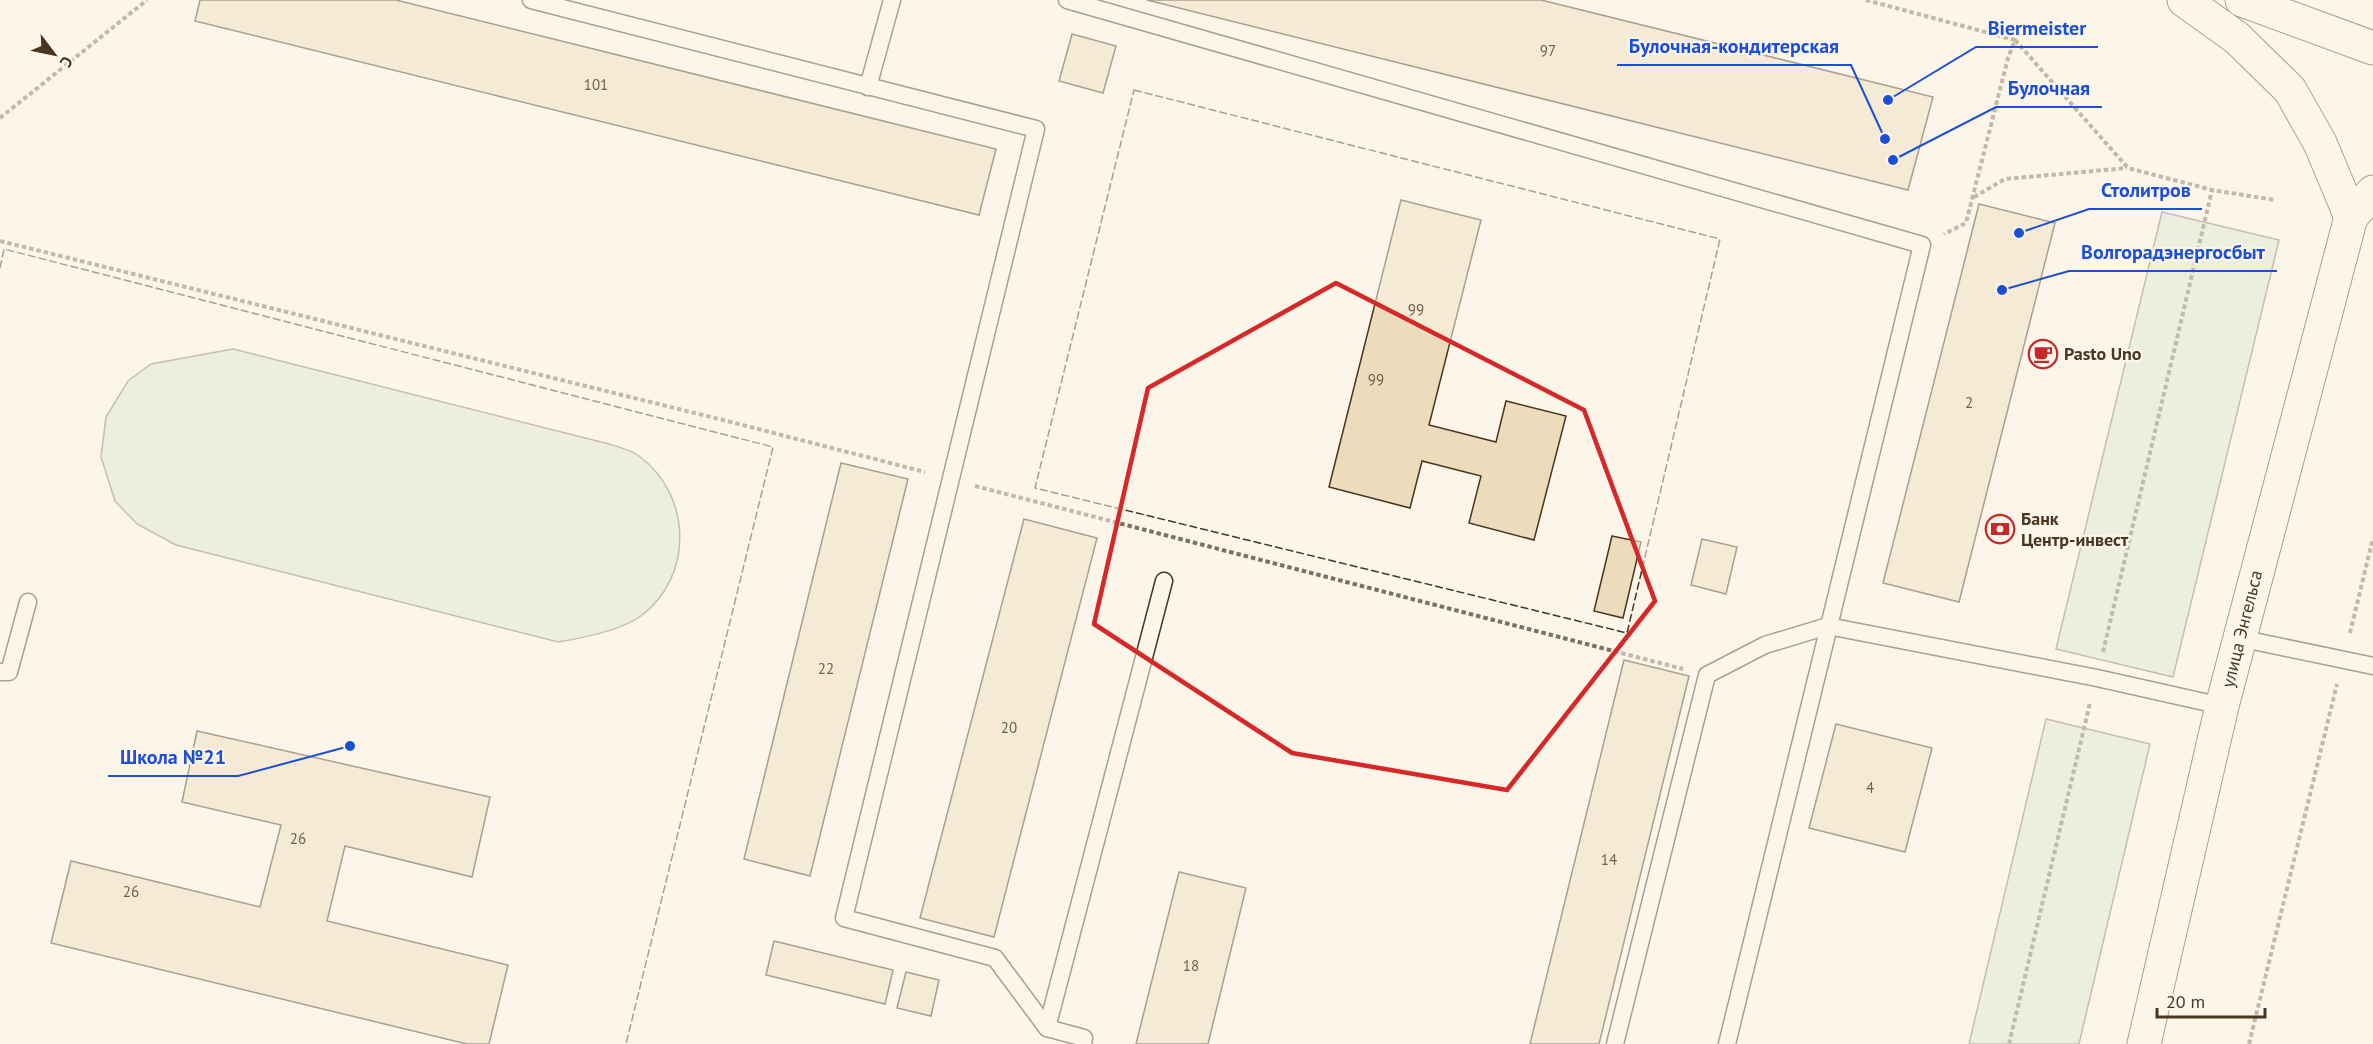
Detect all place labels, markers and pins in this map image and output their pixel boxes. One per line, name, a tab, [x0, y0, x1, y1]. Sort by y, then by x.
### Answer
callout: Biermeister	[1976, 9, 2098, 47]
callout: Булочная-кондитерская	[1617, 27, 1851, 65]
callout: Булочная	[1996, 69, 2102, 107]
callout: Столитров	[2089, 171, 2202, 209]
callout: Волгорадэнергосбыт	[2069, 233, 2277, 271]
cafe icon: Pasto Uno	[2027, 338, 2059, 370]
place label: Pasto Uno	[2064, 342, 2142, 365]
place label: Банк Центр-инвест	[2021, 507, 2129, 551]
bank icon: Банк Центр-инвест	[1984, 513, 2016, 545]
callout: Школа №21	[108, 738, 238, 776]

